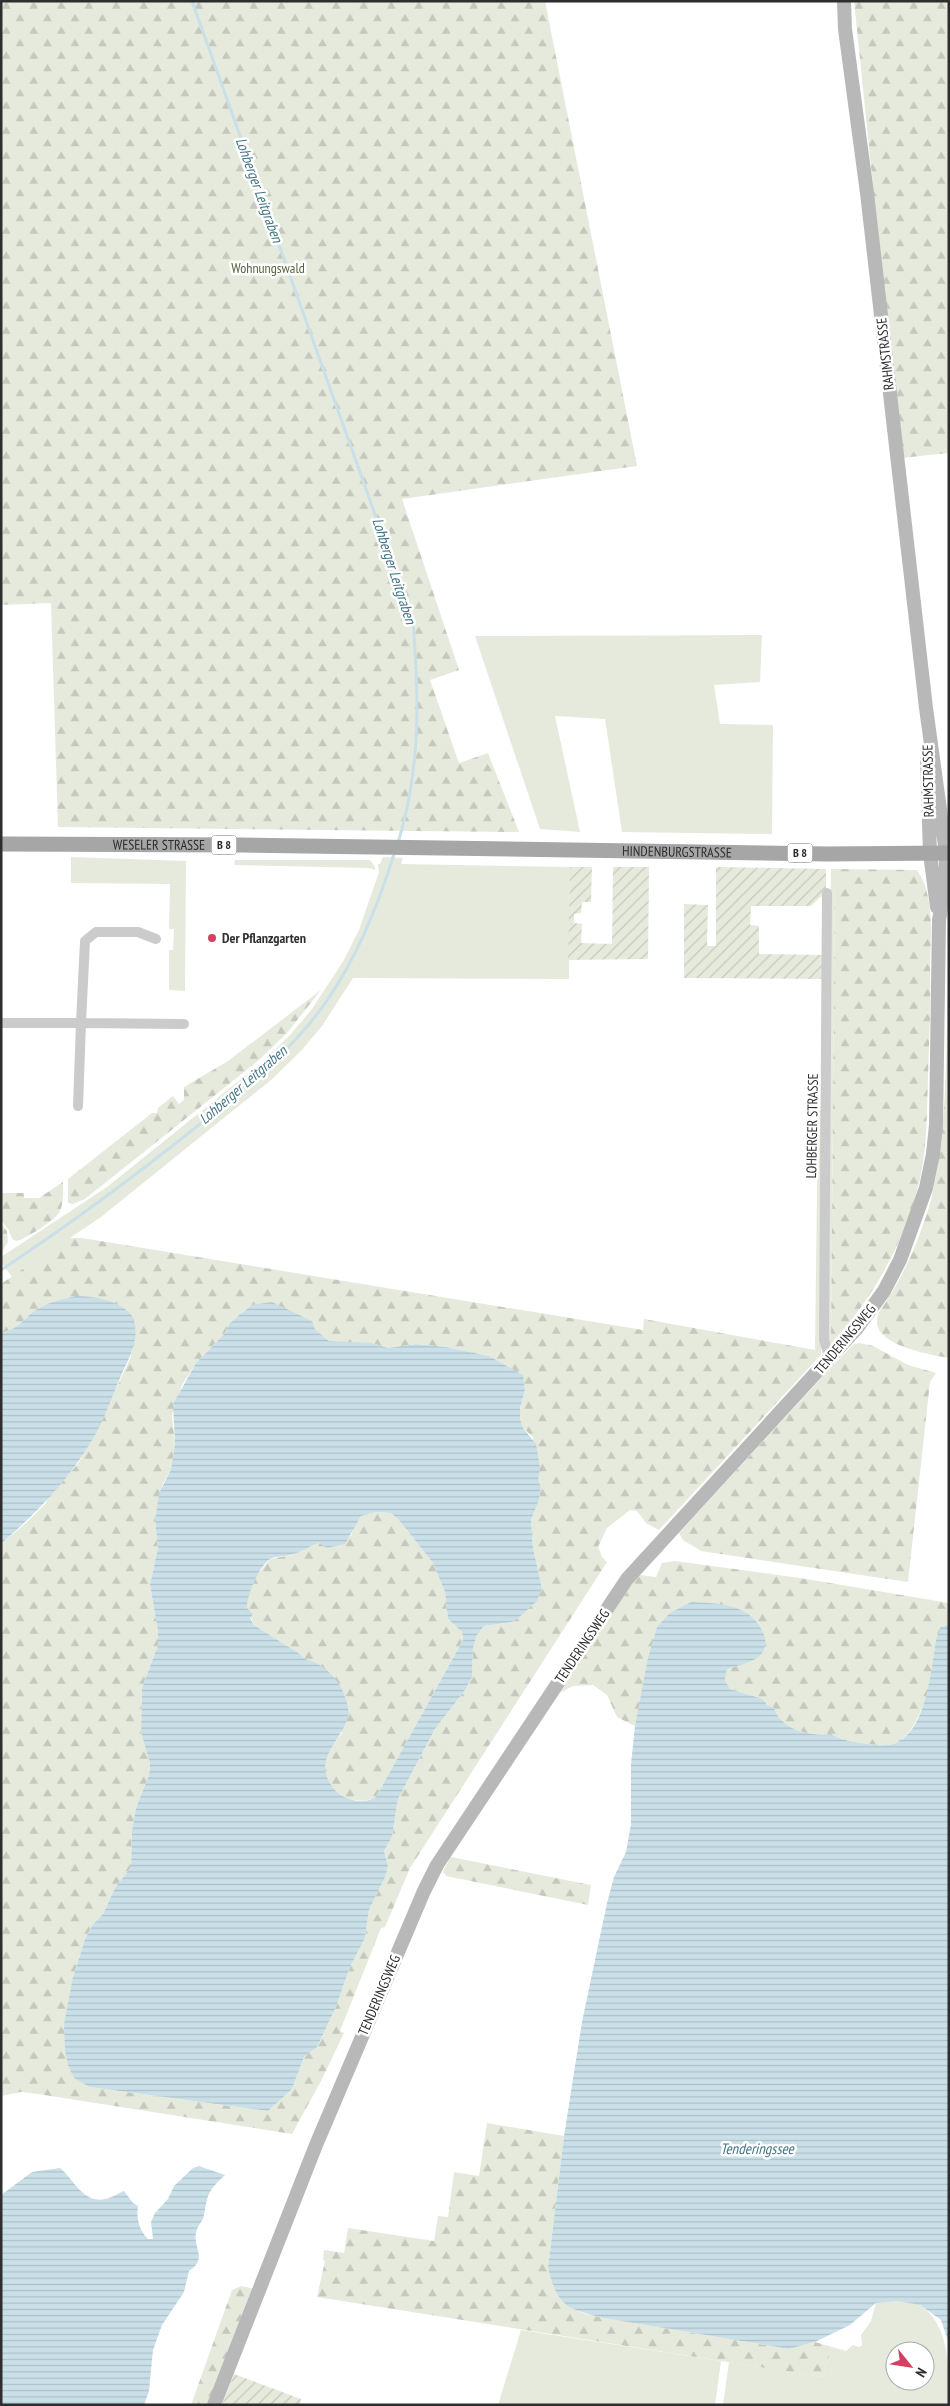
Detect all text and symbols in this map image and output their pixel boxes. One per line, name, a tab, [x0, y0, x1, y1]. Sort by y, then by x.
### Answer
water label: Lohberger Leitgraben	[232, 135, 288, 246]
park label: Wohnungswald	[231, 259, 305, 277]
street label: RAHMSTRASSE	[872, 317, 898, 391]
water label: Lohberger Leitgraben	[368, 515, 421, 628]
street label: RAHMSTRASSE	[918, 744, 938, 818]
street label: WESELER STRASSE	[113, 835, 205, 854]
road number: B 8	[212, 836, 236, 854]
street label: HINDENBURGSTRASSE	[622, 842, 732, 862]
road number: B 8	[788, 844, 812, 862]
place label: Der Pflanzgarten	[222, 929, 306, 947]
marker: Der Pflanzgarten	[206, 932, 218, 944]
water label: Lohberger Leitgraben	[195, 1040, 292, 1128]
street label: LOHBERGER STRASSE	[802, 1073, 822, 1179]
street label: TENDERINGSWEG	[811, 1300, 880, 1378]
street label: TENDERINGSWEG	[551, 1605, 614, 1687]
street label: TENDERINGSWEG	[354, 1952, 404, 2038]
water label: Tenderingssee	[720, 2139, 795, 2158]
north arrow	[885, 2341, 935, 2391]
text: N	[912, 2365, 931, 2380]

